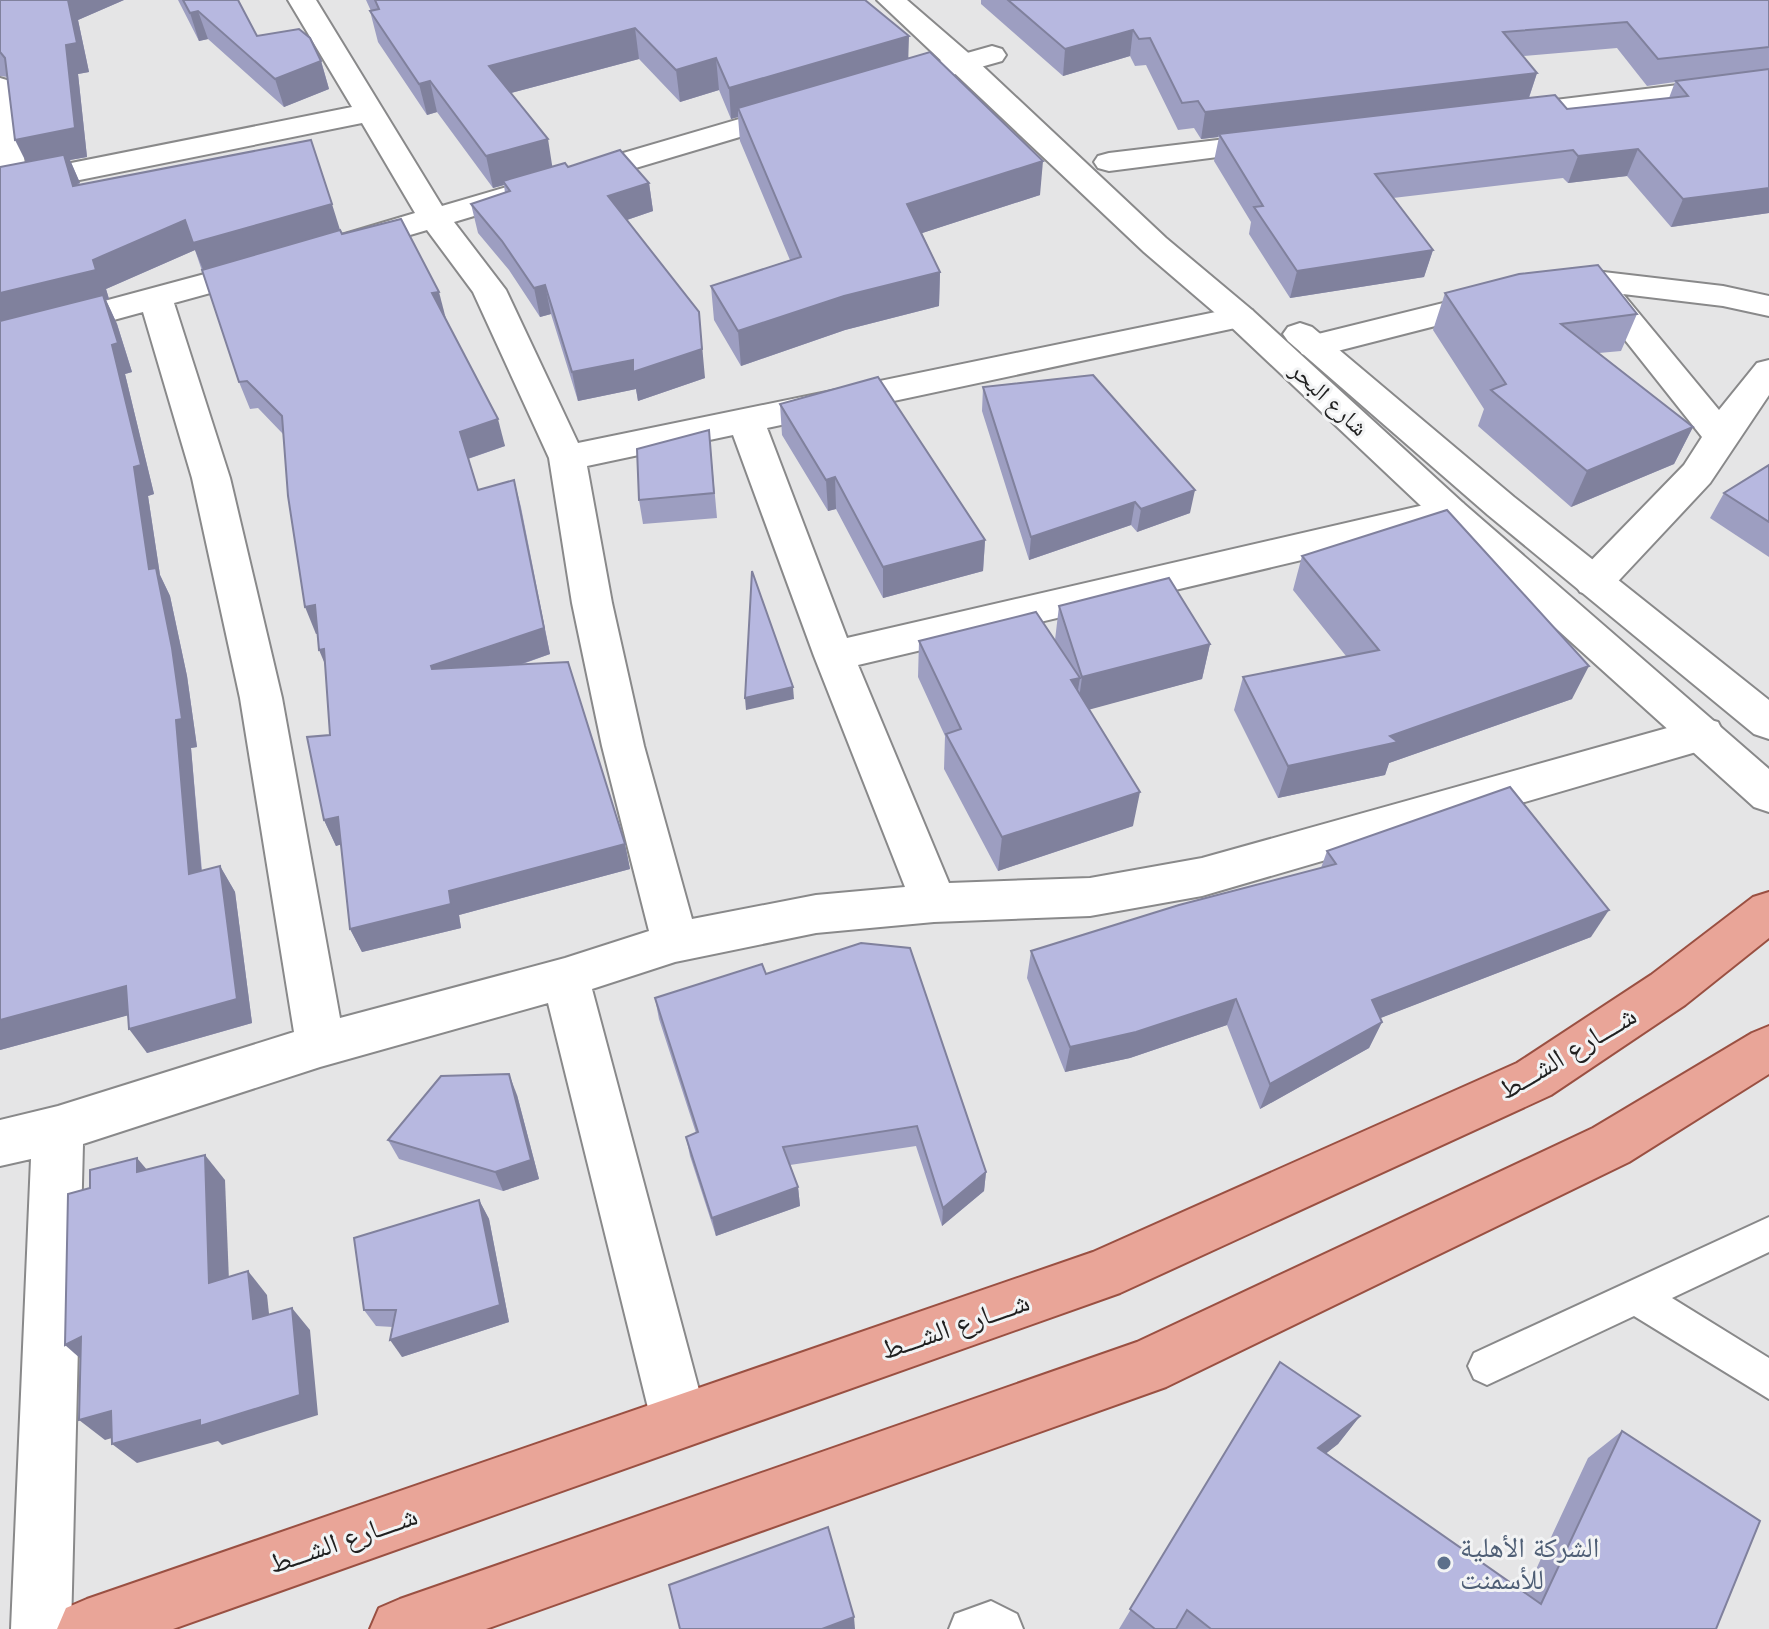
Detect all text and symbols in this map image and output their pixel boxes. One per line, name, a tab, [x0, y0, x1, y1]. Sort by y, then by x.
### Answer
street label: شارع البحر	[1283, 354, 1375, 443]
street label: شــــارع الشـــط	[1491, 997, 1643, 1107]
street label: شــــارع الشـــط	[876, 1283, 1034, 1367]
street label: شــــارع الشـــط	[264, 1497, 422, 1581]
place label: الشركة الأهلية للأسمنت	[1460, 1529, 1599, 1596]
marker: الشركة الأهلية للأسمنت	[1435, 1554, 1453, 1572]

